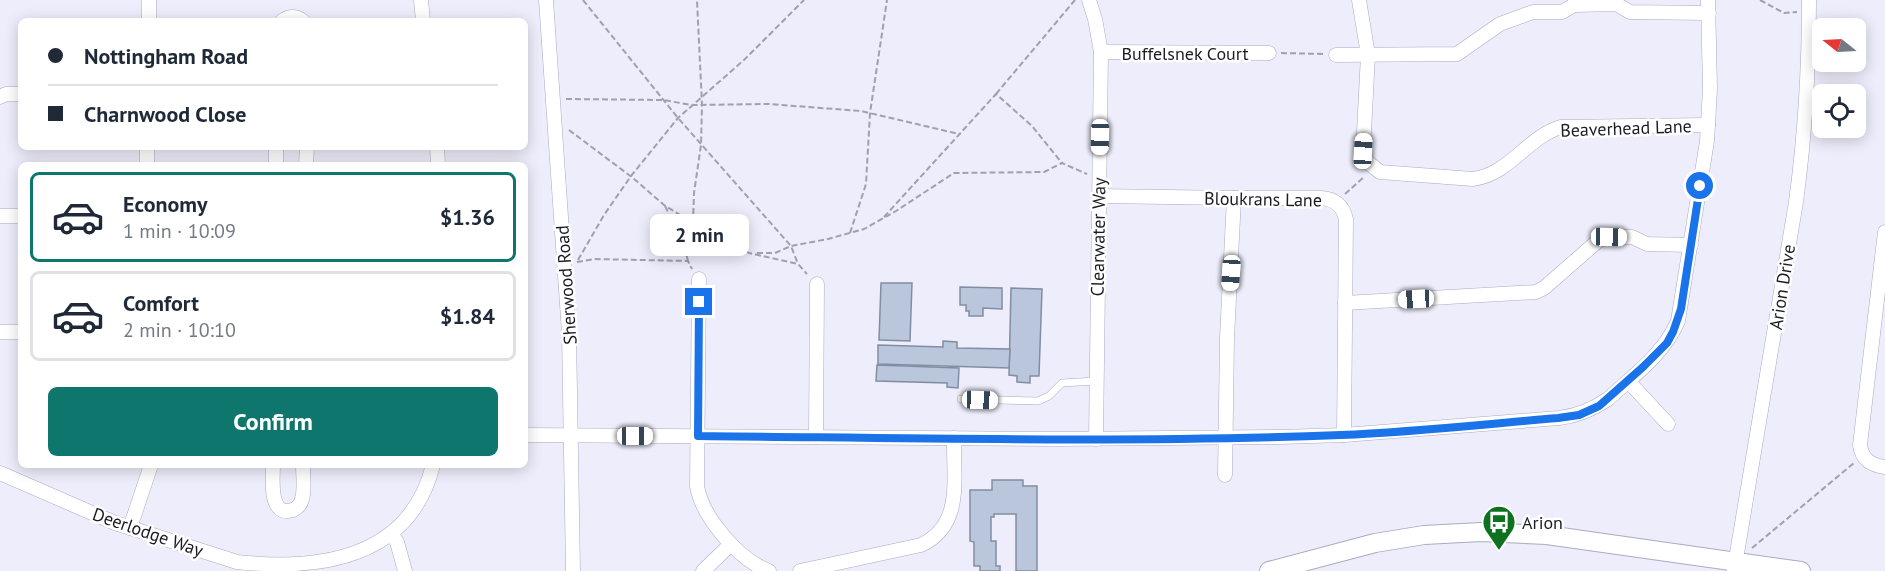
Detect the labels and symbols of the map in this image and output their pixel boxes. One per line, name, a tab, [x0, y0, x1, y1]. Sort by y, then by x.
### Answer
north arrow	[1812, 18, 1866, 72]
street label: Buffelsnek Court	[1121, 42, 1249, 65]
street label: Beaverhead Lane	[1560, 114, 1692, 142]
car	[1091, 119, 1109, 155]
car	[1353, 133, 1373, 169]
route start	[1686, 172, 1713, 199]
street label: Clearwater Way	[1085, 177, 1111, 297]
street label: Bloukrans Lane	[1204, 186, 1322, 212]
callout: 2 min	[650, 215, 748, 257]
street label: Sherwood Road	[550, 225, 582, 345]
car	[1591, 228, 1627, 246]
street label: Arion Drive	[1764, 243, 1800, 331]
car	[1221, 254, 1241, 292]
route end	[685, 288, 712, 315]
car	[1398, 289, 1434, 309]
car	[962, 390, 998, 410]
car	[617, 427, 653, 445]
street label: Deerlodge Way	[90, 502, 207, 562]
bus stop icon: Arion	[1481, 504, 1517, 551]
place label: Arion	[1522, 511, 1563, 534]

